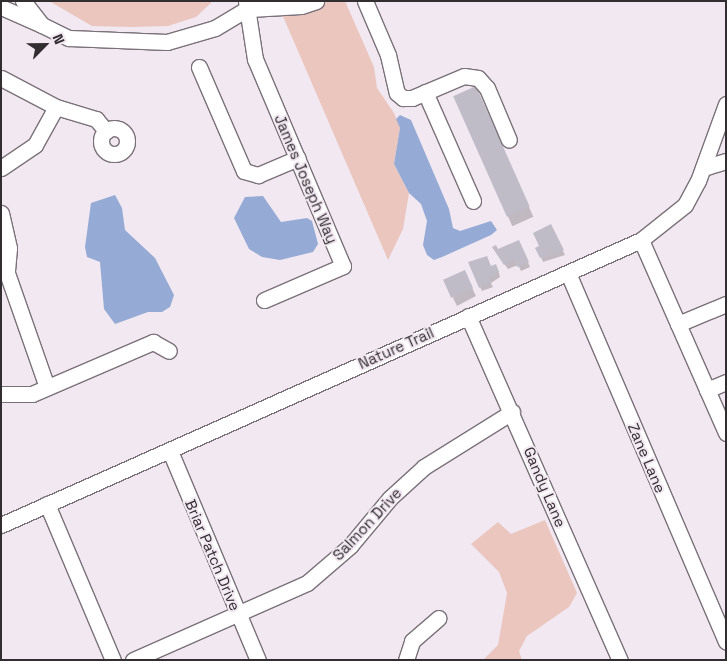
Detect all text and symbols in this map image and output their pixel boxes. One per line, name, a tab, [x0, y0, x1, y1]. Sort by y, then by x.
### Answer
north arrow	[20, 20, 70, 70]
text: N	[49, 31, 69, 47]
street label: James Joseph Way	[271, 112, 341, 246]
street label: Nature Trail	[355, 323, 437, 373]
street label: Zane Lane	[624, 420, 670, 496]
street label: Gandy Lane	[520, 444, 570, 530]
street label: Salmon Drive	[329, 484, 405, 564]
street label: Briar Patch Drive	[181, 497, 245, 613]

